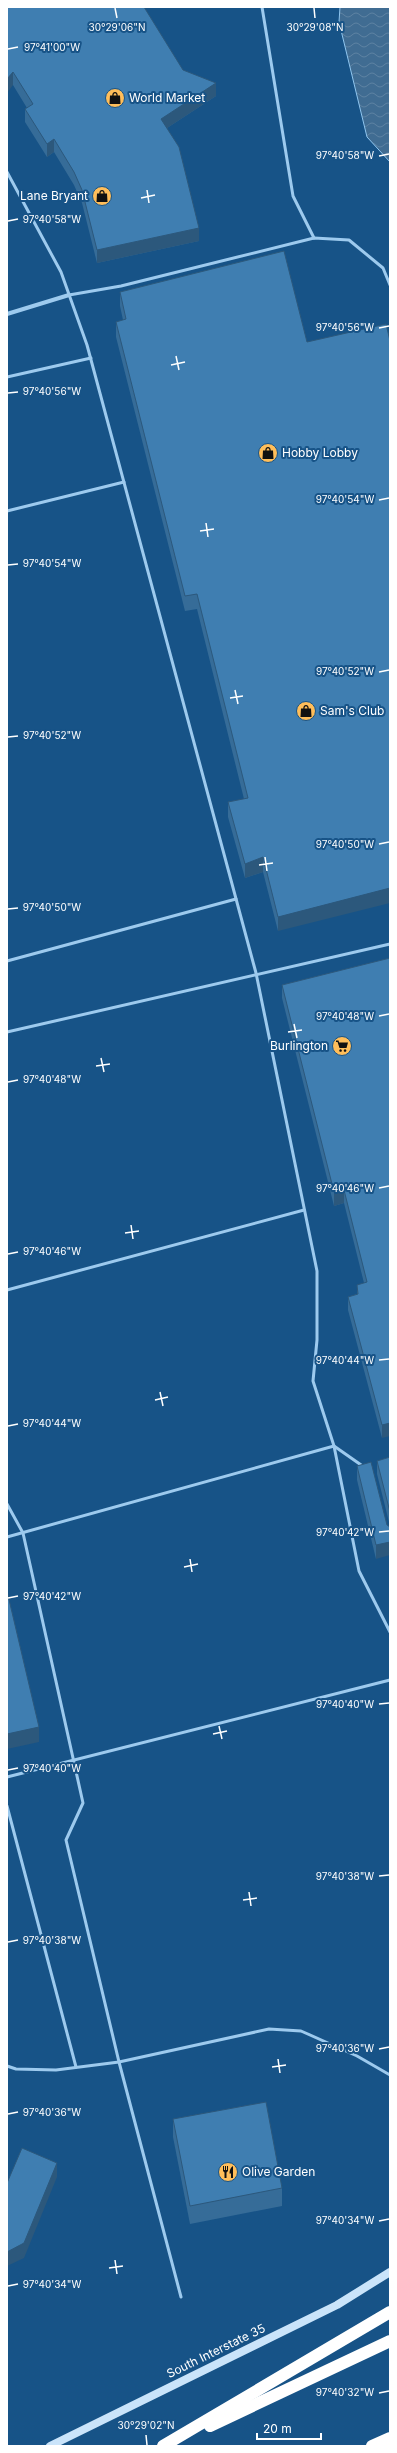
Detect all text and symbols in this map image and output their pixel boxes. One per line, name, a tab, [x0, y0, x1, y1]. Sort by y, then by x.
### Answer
text: 30°29'06"N	[88, 21, 146, 33]
text: 30°29'08"N	[286, 21, 344, 33]
text: 97°41'00"W	[24, 41, 80, 53]
shop icon: World Market	[104, 87, 126, 109]
place label: World Market	[129, 90, 205, 105]
text: 97°40'58"W	[316, 149, 374, 161]
shop icon: Lane Bryant	[91, 185, 113, 207]
place label: Lane Bryant	[20, 188, 88, 203]
text: 97°40'58"W	[23, 213, 81, 225]
text: 97°40'56"W	[316, 321, 374, 333]
text: 97°40'56"W	[23, 385, 81, 397]
shop icon: Hobby Lobby	[257, 442, 279, 464]
place label: Hobby Lobby	[282, 445, 358, 460]
text: 97°40'54"W	[316, 493, 374, 505]
text: 97°40'54"W	[23, 557, 81, 569]
text: 97°40'52"W	[316, 665, 374, 677]
shop icon: Sam's Club	[295, 700, 317, 722]
place label: Sam's Club	[320, 703, 384, 718]
text: 97°40'52"W	[23, 729, 81, 741]
text: 97°40'50"W	[316, 838, 374, 850]
text: 97°40'50"W	[23, 901, 81, 913]
text: 97°40'48"W	[316, 1010, 374, 1022]
supermarket icon: Burlington	[331, 1035, 353, 1057]
place label: Burlington	[270, 1038, 328, 1053]
text: 97°40'48"W	[23, 1073, 81, 1085]
text: 97°40'46"W	[316, 1182, 374, 1194]
text: 97°40'46"W	[23, 1245, 81, 1257]
text: 97°40'44"W	[316, 1354, 374, 1366]
text: 97°40'44"W	[23, 1417, 81, 1429]
text: 97°40'42"W	[316, 1526, 374, 1538]
text: 97°40'42"W	[23, 1590, 81, 1602]
text: 97°40'40"W	[316, 1698, 374, 1710]
text: 97°40'40"W	[23, 1762, 81, 1774]
text: 97°40'38"W	[316, 1870, 374, 1882]
text: 97°40'38"W	[23, 1934, 81, 1946]
text: 97°40'36"W	[316, 2042, 374, 2054]
text: 97°40'36"W	[23, 2106, 81, 2118]
restaurant icon: Olive Garden	[217, 2161, 239, 2183]
place label: Olive Garden	[242, 2164, 315, 2179]
text: 97°40'34"W	[316, 2214, 374, 2226]
text: 97°40'34"W	[23, 2278, 81, 2290]
street label: South Interstate 35	[164, 2320, 268, 2381]
text: 97°40'32"W	[316, 2386, 374, 2398]
scale bar	[257, 2415, 321, 2441]
text: 30°29'02"N	[118, 2419, 174, 2431]
text: 20 m	[263, 2421, 292, 2436]

